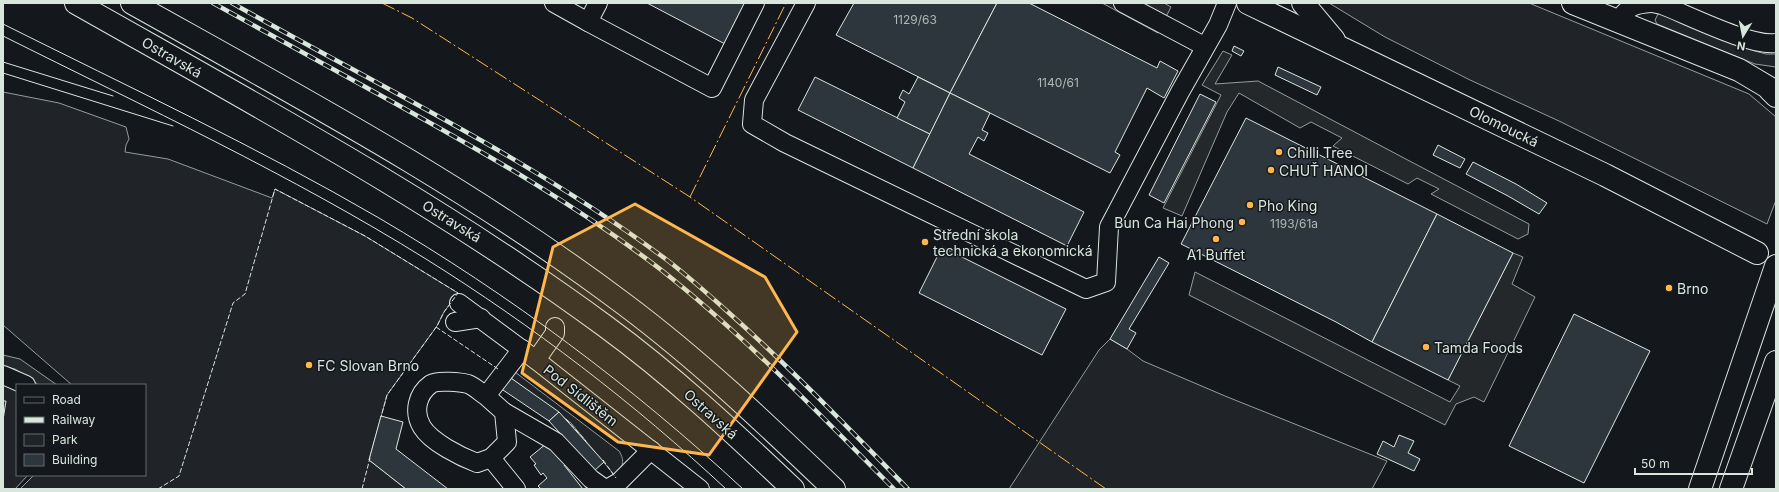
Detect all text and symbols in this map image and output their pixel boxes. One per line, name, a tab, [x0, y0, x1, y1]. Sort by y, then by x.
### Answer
house number: 1129/63	[893, 12, 937, 27]
north arrow	[1723, 16, 1763, 56]
street label: Ostravská	[139, 33, 205, 81]
text: N	[1736, 38, 1747, 53]
house number: 1140/61	[1037, 75, 1079, 90]
street label: Olomoucká	[1467, 102, 1541, 150]
place label: Chilli Tree	[1287, 144, 1353, 161]
marker: Chilli Tree	[1274, 147, 1284, 157]
place label: CHUŤ HANOI	[1279, 162, 1368, 179]
marker: CHUŤ HANOI	[1266, 165, 1276, 175]
street label: Ostravská	[419, 196, 485, 246]
place label: Pho King	[1258, 197, 1317, 214]
marker: Pho King	[1245, 200, 1255, 210]
place label: Bun Ca Hai Phong	[1114, 214, 1234, 231]
house number: 1193/61a	[1270, 216, 1318, 231]
marker: Bun Ca Hai Phong	[1237, 217, 1247, 227]
place label: Střední škola technická a ekonomická	[933, 226, 1093, 259]
marker: A1 Buffet	[1211, 234, 1221, 244]
marker: Střední škola technická a ekonomická	[920, 237, 930, 247]
place label: A1 Buffet	[1187, 246, 1246, 263]
place label: Brno	[1677, 280, 1708, 297]
marker: Brno	[1664, 283, 1674, 293]
place label: Tamda Foods	[1434, 339, 1523, 356]
marker: Tamda Foods	[1421, 342, 1431, 352]
place label: FC Slovan Brno	[317, 357, 419, 374]
marker: FC Slovan Brno	[304, 360, 314, 370]
street label: Pod Sídlištěm	[540, 361, 622, 429]
legend	[16, 384, 146, 476]
street label: Ostravská	[681, 385, 741, 443]
text: Road	[52, 392, 81, 407]
text: Railway	[52, 412, 96, 427]
text: Park	[52, 432, 78, 447]
scale bar	[1635, 450, 1752, 476]
text: Building	[52, 452, 97, 467]
text: 50 m	[1641, 456, 1670, 471]

